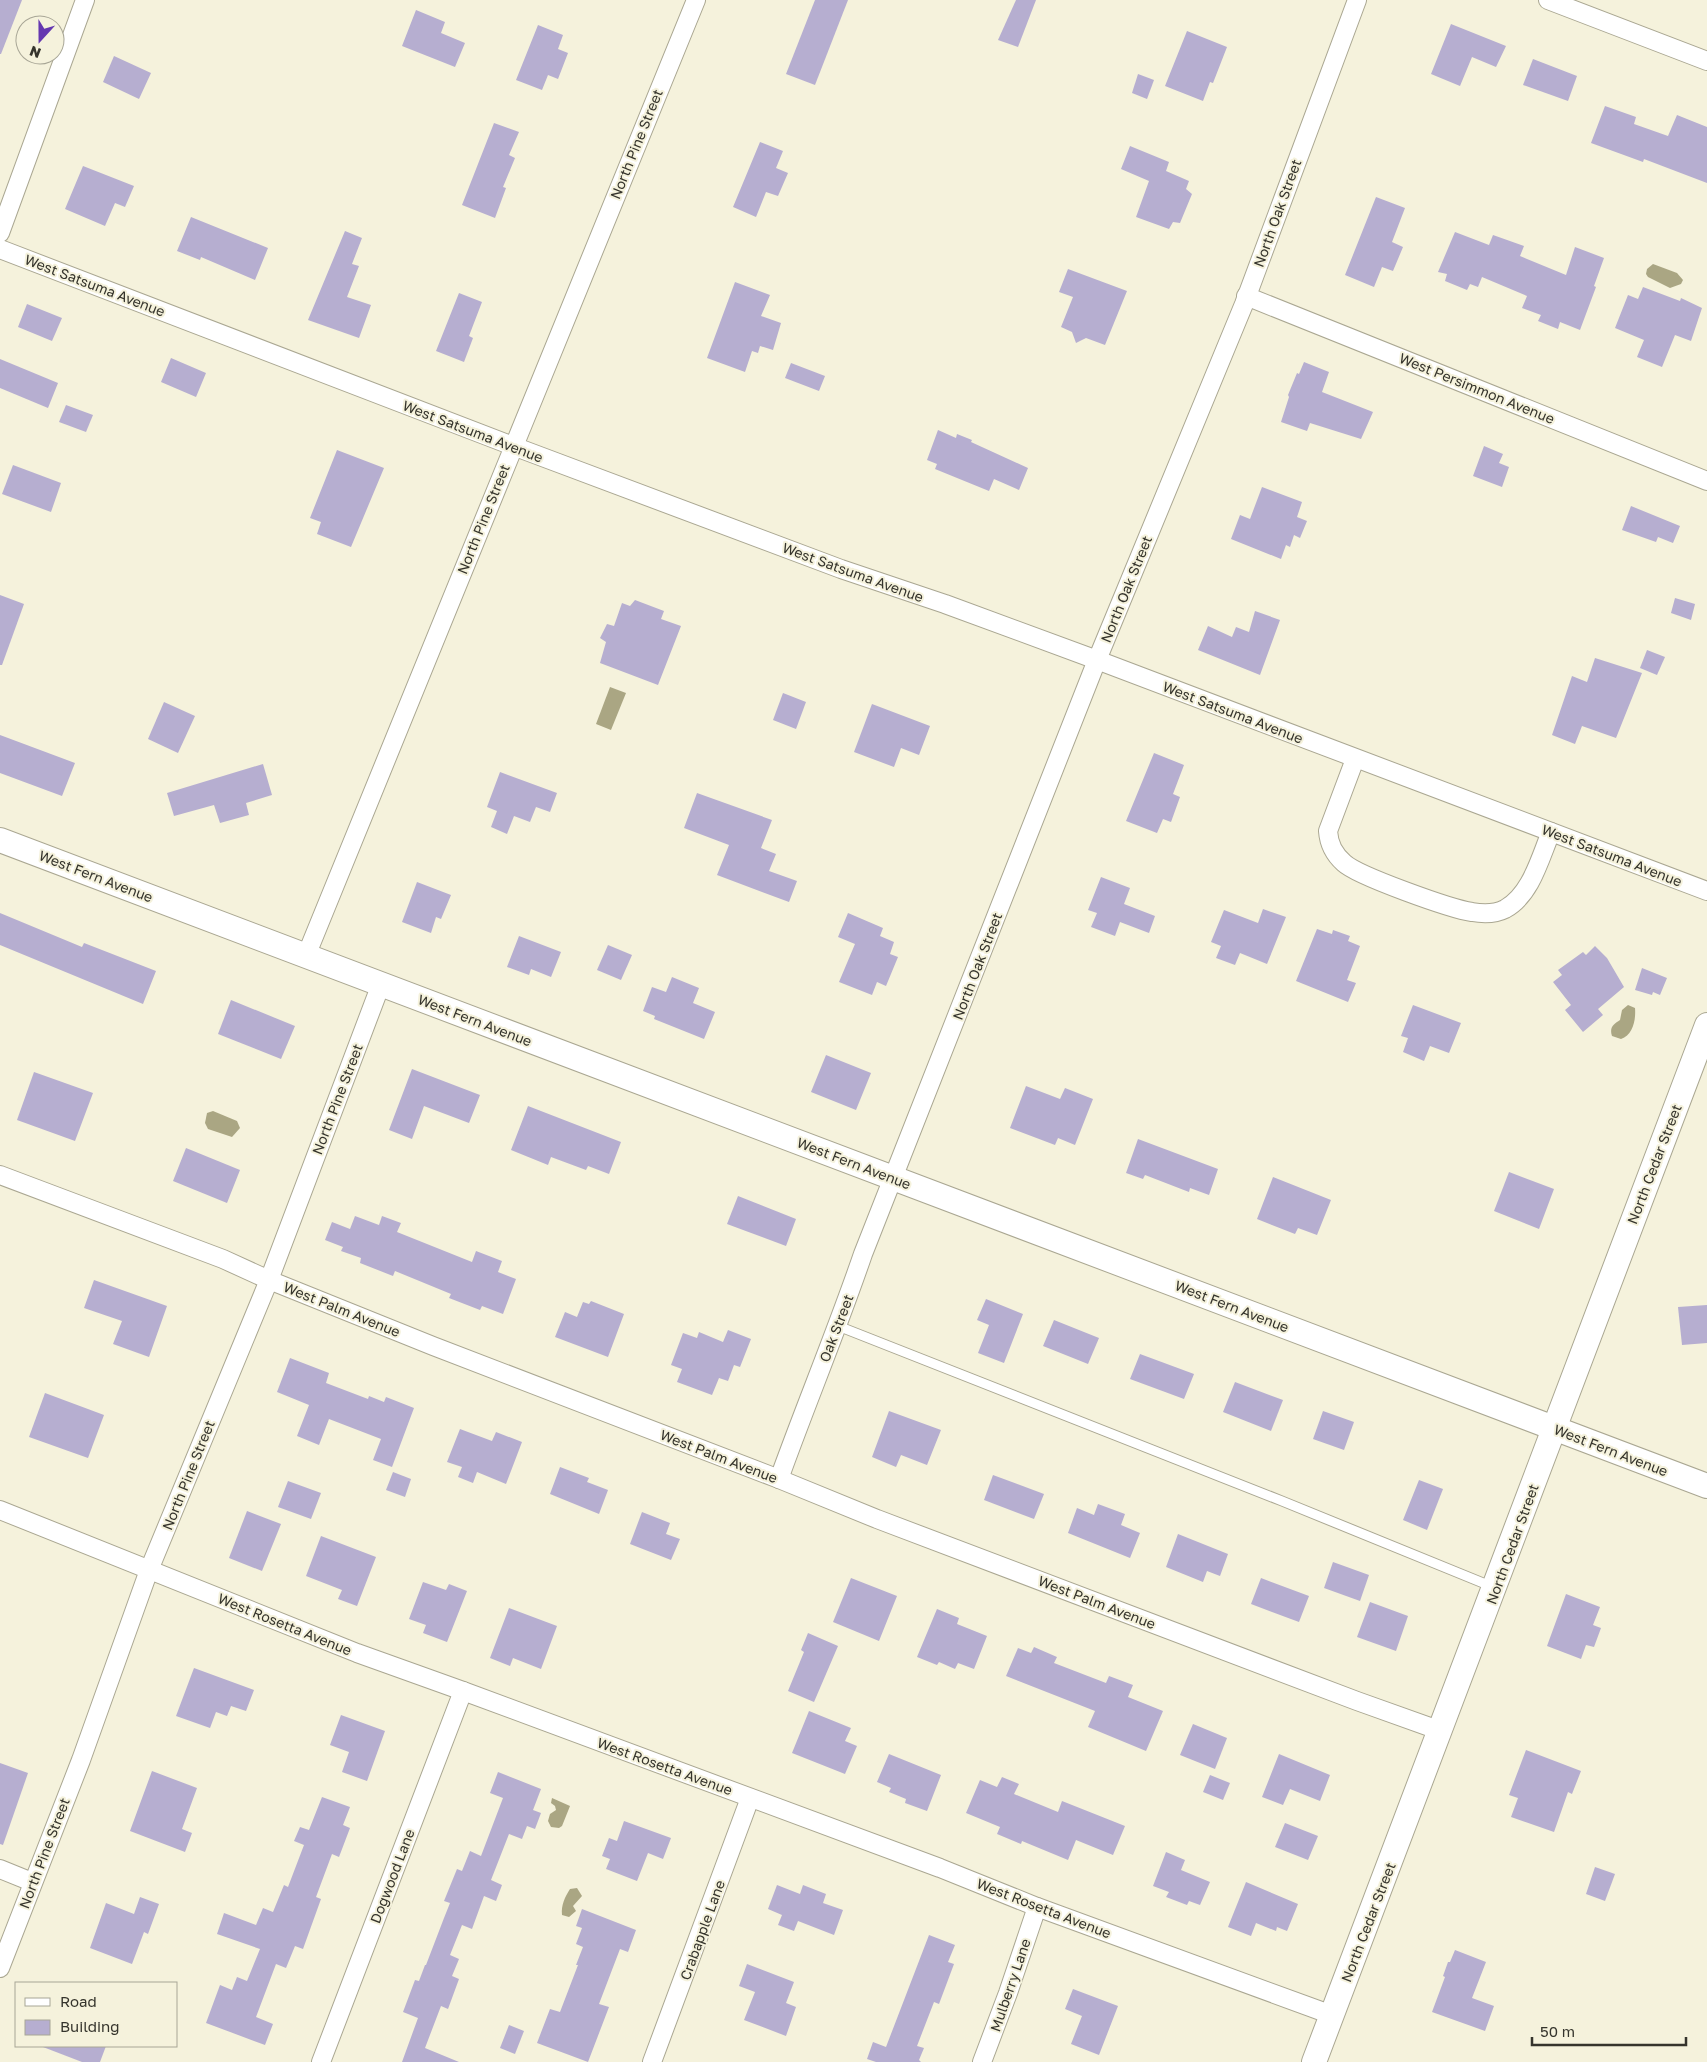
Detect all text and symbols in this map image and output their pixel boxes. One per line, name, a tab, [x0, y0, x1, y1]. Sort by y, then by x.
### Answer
north arrow	[15, 15, 65, 65]
text: N	[27, 43, 43, 62]
street label: North Pine Street	[606, 87, 666, 201]
street label: North Oak Street	[1250, 157, 1304, 269]
street label: West Satsuma Avenue	[22, 250, 168, 320]
street label: West Persimmon Avenue	[1397, 349, 1557, 427]
street label: West Satsuma Avenue	[400, 396, 546, 466]
street label: North Pine Street	[453, 462, 513, 576]
street label: North Oak Street	[1097, 533, 1155, 645]
street label: West Satsuma Avenue	[780, 539, 926, 605]
street label: West Satsuma Avenue	[1160, 677, 1306, 747]
street label: West Satsuma Avenue	[1539, 820, 1685, 890]
street label: West Fern Avenue	[37, 846, 155, 906]
street label: North Oak Street	[949, 910, 1005, 1022]
street label: West Fern Avenue	[416, 990, 534, 1050]
street label: North Pine Street	[308, 1041, 366, 1157]
street label: North Cedar Street	[1623, 1102, 1685, 1226]
street label: West Fern Avenue	[795, 1133, 913, 1193]
street label: West Fern Avenue	[1173, 1276, 1291, 1336]
street label: West Palm Avenue	[281, 1278, 403, 1340]
street label: Oak Street	[815, 1292, 857, 1364]
street label: North Pine Street	[158, 1418, 218, 1532]
street label: West Fern Avenue	[1552, 1420, 1670, 1480]
street label: West Palm Avenue	[658, 1426, 780, 1486]
street label: North Cedar Street	[1482, 1481, 1542, 1607]
street label: West Palm Avenue	[1036, 1572, 1158, 1632]
street label: West Rosetta Avenue	[216, 1589, 354, 1659]
street label: West Rosetta Avenue	[595, 1734, 735, 1798]
street label: North Pine Street	[15, 1795, 73, 1911]
street label: Dogwood Lane	[366, 1826, 418, 1926]
street label: North Cedar Street	[1337, 1860, 1399, 1984]
street label: West Rosetta Avenue	[974, 1874, 1114, 1942]
street label: Crabapple Lane	[676, 1878, 728, 1982]
street label: Mulberry Lane	[986, 1936, 1034, 2034]
legend	[15, 1982, 178, 2047]
text: Road	[60, 1992, 97, 2010]
scale bar	[1532, 2014, 1686, 2046]
text: Building	[60, 2017, 120, 2035]
text: 50 m	[1540, 2022, 1575, 2040]

